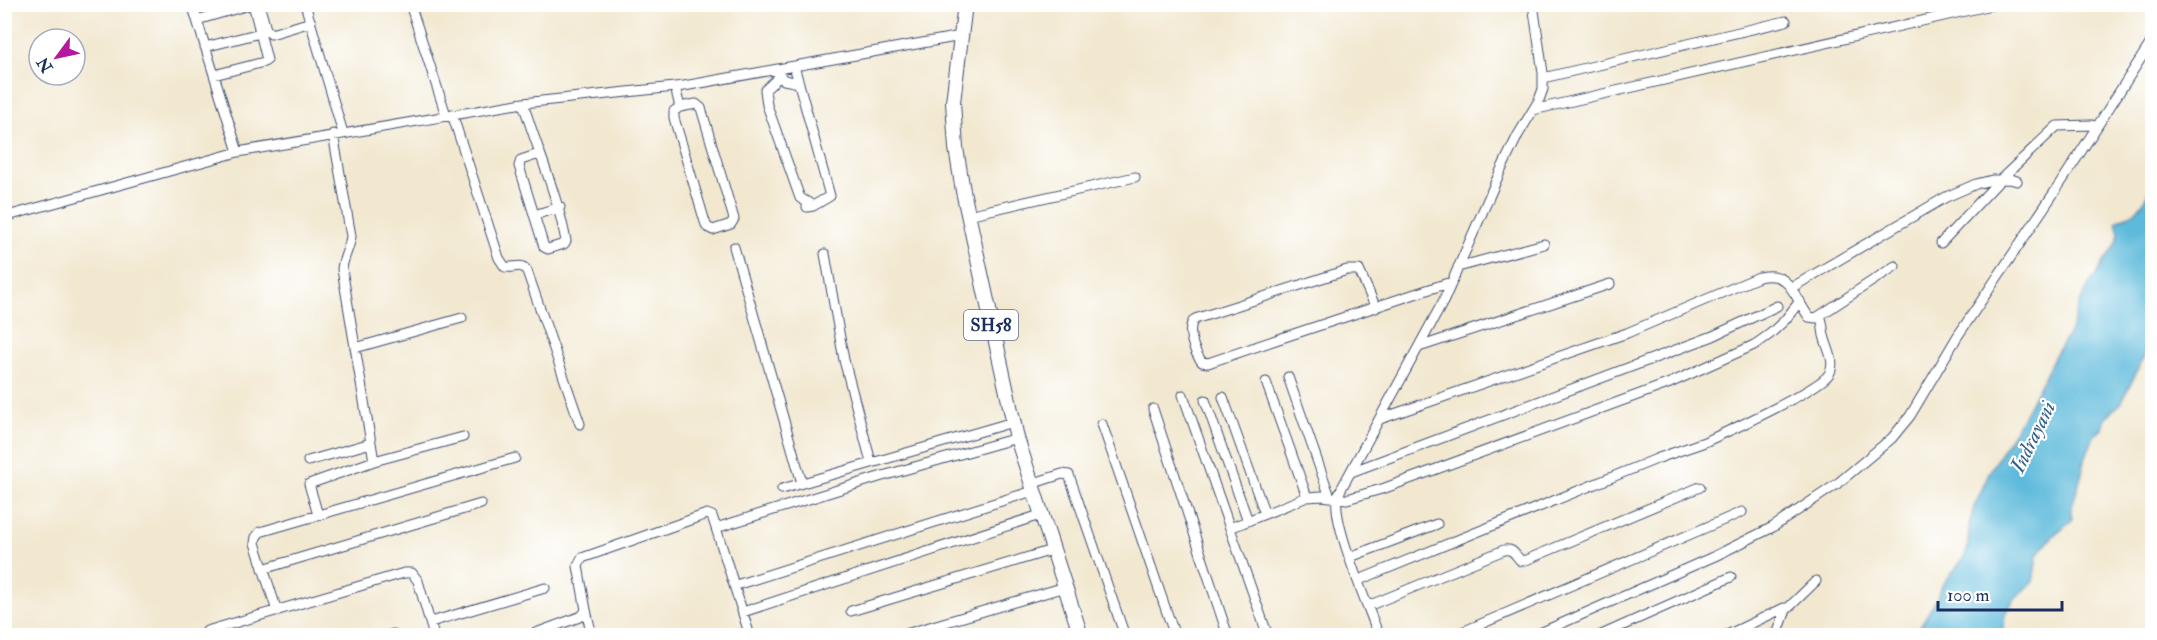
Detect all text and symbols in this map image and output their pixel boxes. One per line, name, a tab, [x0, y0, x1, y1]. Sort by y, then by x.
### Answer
north arrow	[27, 27, 87, 87]
text: N	[33, 53, 58, 77]
road number: SH58	[964, 310, 1018, 340]
water label: Indrayani	[2004, 397, 2062, 478]
scale bar	[1938, 574, 2062, 612]
text: 100 m	[1947, 584, 1990, 607]

